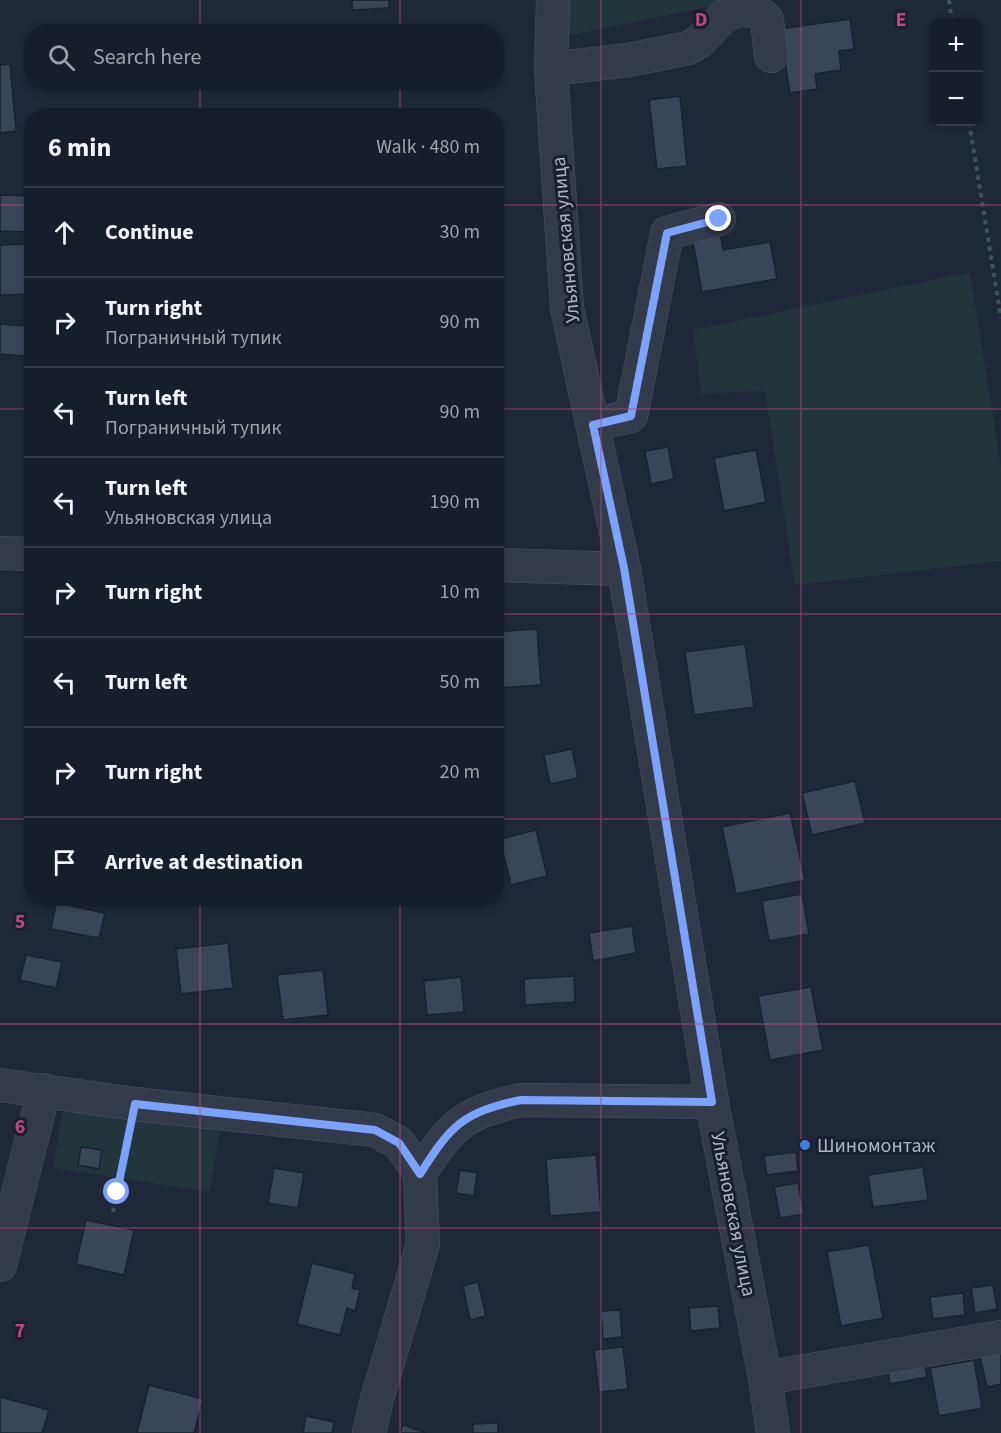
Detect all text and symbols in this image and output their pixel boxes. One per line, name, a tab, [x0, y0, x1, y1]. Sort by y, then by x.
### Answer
text: D	[695, 6, 707, 34]
text: E	[896, 6, 906, 34]
map controls	[929, 18, 983, 126]
button: +	[929, 18, 983, 72]
search box	[24, 24, 504, 90]
icon: search	[45, 41, 78, 74]
text: Search here	[93, 41, 201, 73]
button: −	[929, 72, 983, 126]
text: 6 min	[48, 129, 111, 166]
text: Walk · 480 m	[376, 133, 480, 161]
street label: Ульяновская улица	[545, 155, 587, 324]
route end	[705, 205, 731, 231]
icon: ahead	[48, 216, 81, 249]
text: Continue	[105, 216, 194, 248]
text: 30 m	[440, 218, 480, 246]
text: Turn right	[105, 292, 202, 324]
icon: right	[48, 306, 81, 339]
text: 90 m	[440, 308, 480, 336]
text: Пограничный тупик	[105, 324, 281, 352]
text: Turn left	[105, 382, 187, 414]
icon: left	[48, 396, 81, 429]
text: 90 m	[440, 398, 480, 426]
text: Пограничный тупик	[105, 414, 281, 442]
text: Turn left	[105, 472, 187, 504]
icon: left	[48, 486, 81, 519]
text: 190 m	[430, 488, 480, 516]
text: Ульяновская улица	[105, 504, 272, 532]
icon: right	[48, 576, 81, 609]
text: Turn right	[105, 576, 202, 608]
text: 10 m	[440, 578, 480, 606]
icon: left	[48, 666, 81, 699]
text: Turn left	[105, 666, 187, 698]
text: 50 m	[440, 668, 480, 696]
icon: right	[48, 756, 81, 789]
text: Turn right	[105, 756, 202, 788]
text: 20 m	[440, 758, 480, 786]
icon: arrive	[48, 846, 81, 879]
text: Arrive at destination	[105, 846, 303, 878]
text: 5	[15, 908, 25, 936]
text: 6	[15, 1113, 25, 1141]
street label: Ульяновская улица	[703, 1130, 763, 1299]
place label: Шиномонтаж	[817, 1132, 936, 1160]
marker: Шиномонтаж	[798, 1138, 812, 1152]
route start	[103, 1178, 129, 1204]
text: 7	[15, 1317, 25, 1345]

